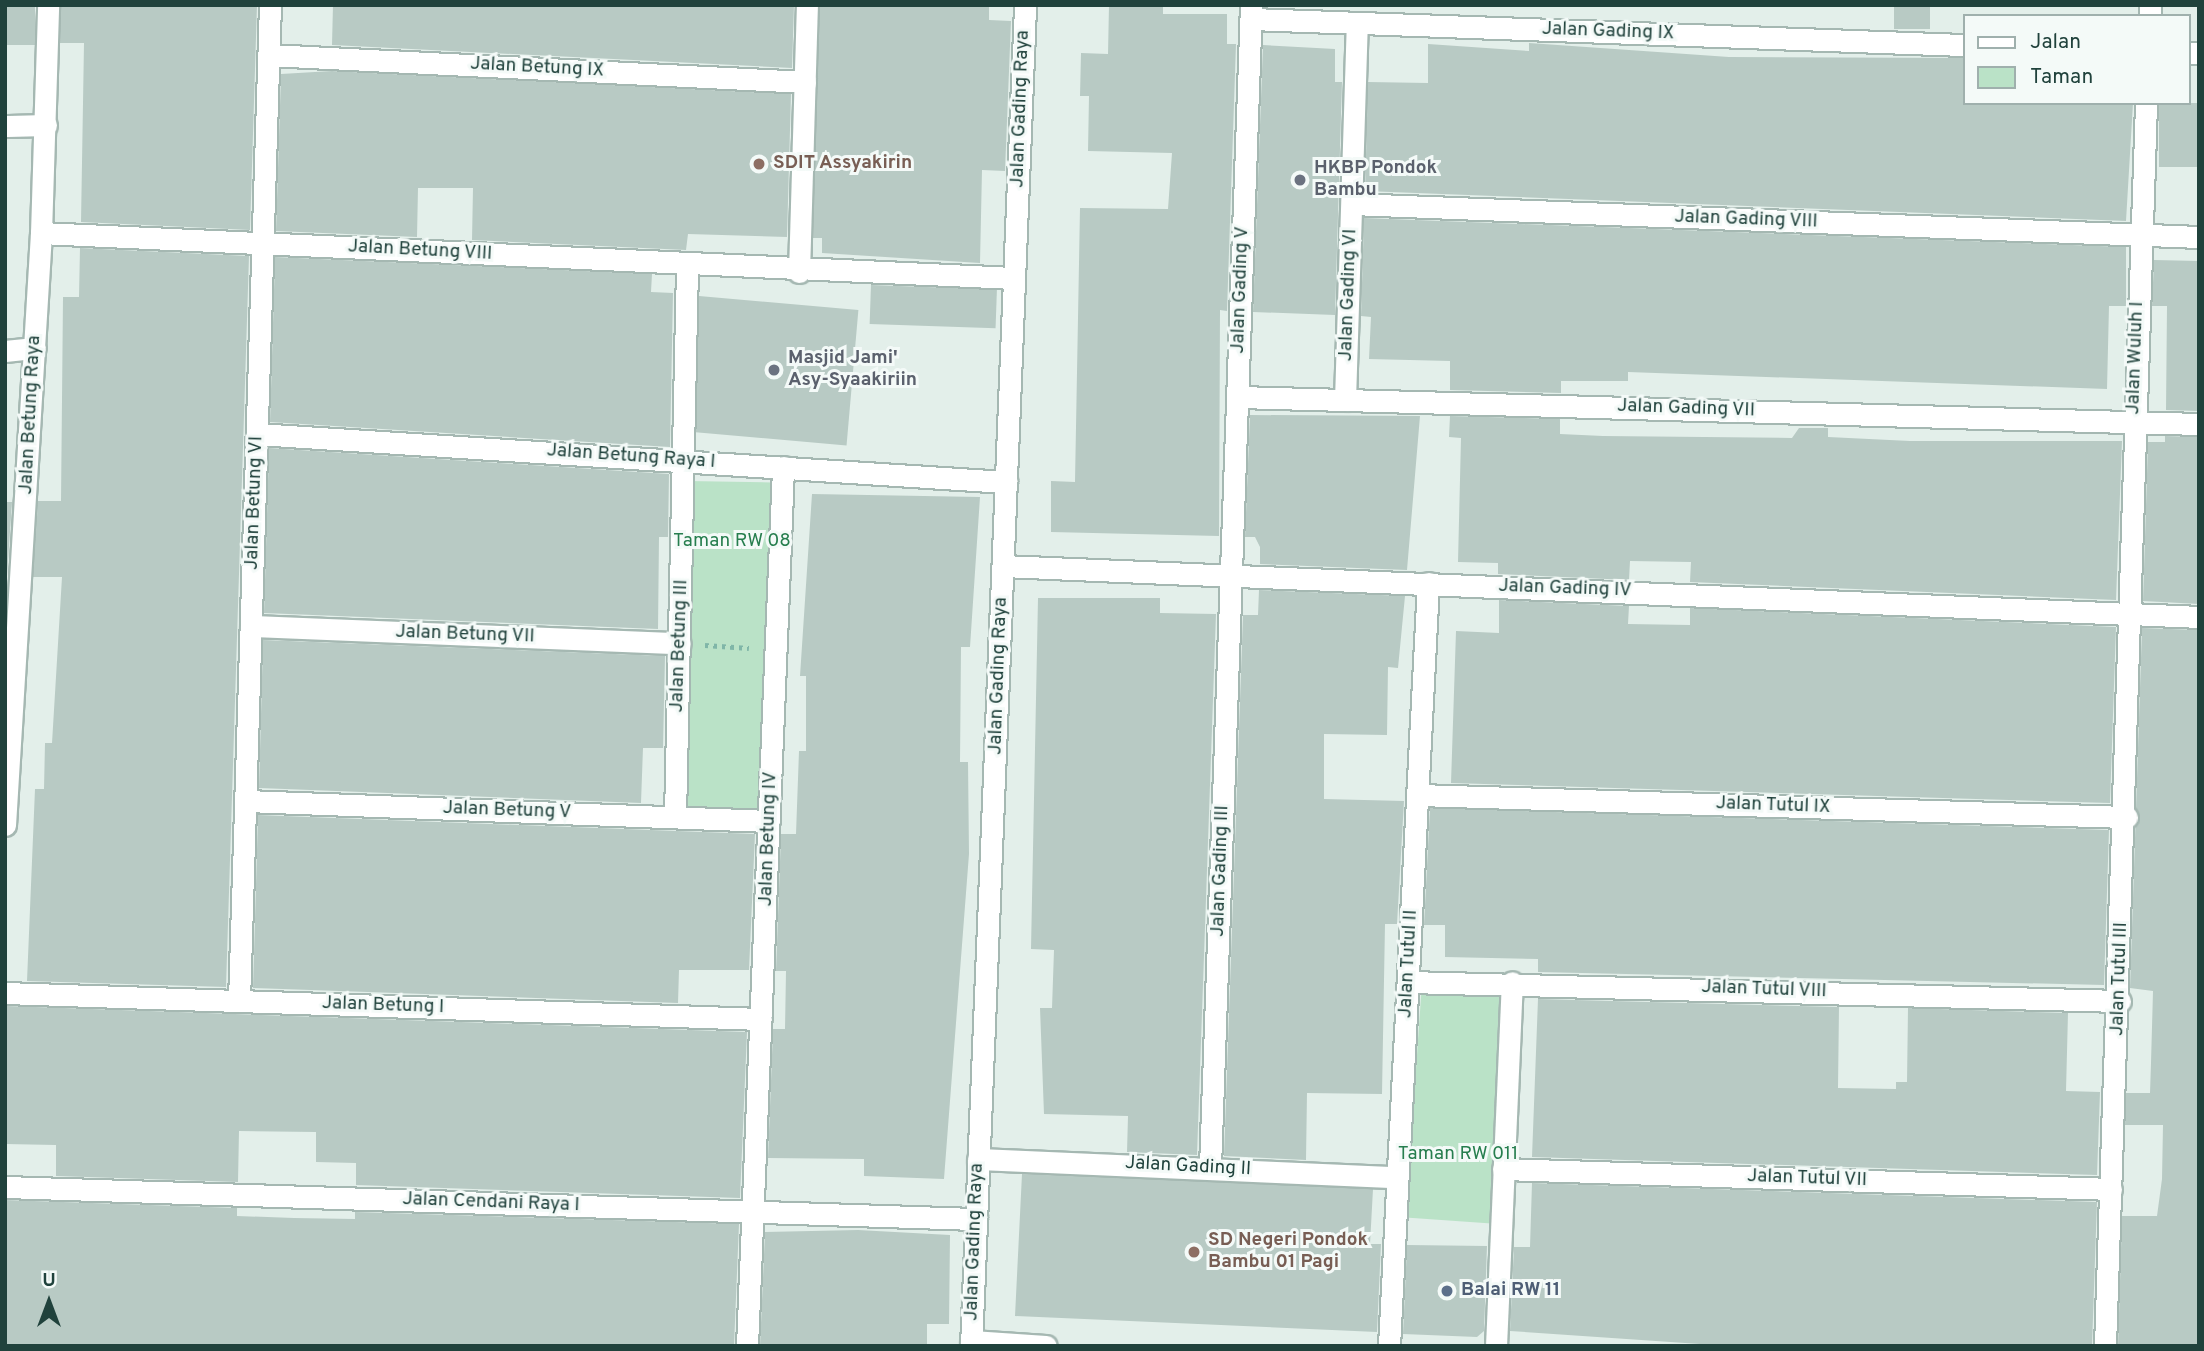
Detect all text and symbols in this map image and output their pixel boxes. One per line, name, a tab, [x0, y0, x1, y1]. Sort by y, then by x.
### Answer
legend	[1962, 14, 2190, 105]
street label: Jalan Gading IX	[1541, 18, 1675, 46]
text: Jalan	[2030, 29, 2081, 56]
street label: Jalan Gading Raya	[1007, 30, 1035, 188]
street label: Jalan Betung IX	[470, 53, 604, 83]
text: Taman	[2030, 64, 2093, 91]
place label: SDIT Assyakirin	[773, 153, 913, 175]
marker: SDIT Assyakirin	[751, 156, 767, 172]
place label: HKBP Pondok Bambu	[1314, 158, 1437, 202]
marker: HKBP Pondok Bambu	[1292, 172, 1308, 188]
street label: Jalan Gading VIII	[1674, 206, 1818, 234]
street label: Jalan Gading V	[1227, 226, 1255, 354]
street label: Jalan Gading VI	[1335, 228, 1363, 362]
street label: Jalan Betung VIII	[347, 236, 493, 266]
street label: Jalan Wuluh I	[2123, 301, 2149, 415]
street label: Jalan Betung Raya	[15, 335, 47, 495]
place label: Masjid Jami' Asy-Syaakiriin	[788, 348, 917, 392]
marker: Masjid Jami' Asy-Syaakiriin	[766, 362, 782, 378]
street label: Jalan Gading VII	[1616, 395, 1756, 423]
street label: Jalan Betung VI	[241, 435, 269, 571]
street label: Jalan Betung Raya I	[546, 440, 716, 474]
park label: Taman RW 08	[673, 531, 791, 553]
street label: Jalan Gading IV	[1498, 575, 1632, 603]
street label: Jalan Betung III	[666, 579, 694, 713]
street label: Jalan Gading Raya	[985, 597, 1013, 755]
street label: Jalan Betung VII	[395, 621, 535, 649]
street label: Jalan Betung IV	[755, 771, 783, 907]
street label: Jalan Tutul IX	[1715, 793, 1831, 819]
street label: Jalan Betung V	[442, 797, 572, 825]
street label: Jalan Gading III	[1207, 805, 1235, 937]
street label: Jalan Tutul II	[1395, 909, 1423, 1019]
street label: Jalan Tutul III	[2107, 921, 2133, 1037]
street label: Jalan Tutul VIII	[1700, 976, 1828, 1004]
street label: Jalan Betung I	[321, 992, 445, 1020]
park label: Taman RW 011	[1398, 1144, 1518, 1166]
street label: Jalan Gading II	[1124, 1152, 1252, 1182]
street label: Jalan Gading Raya	[961, 1163, 989, 1321]
street label: Jalan Tutul VII	[1746, 1165, 1868, 1193]
street label: Jalan Cendani Raya I	[402, 1189, 580, 1217]
place label: SD Negeri Pondok Bambu 01 Pagi	[1208, 1230, 1368, 1274]
marker: SD Negeri Pondok Bambu 01 Pagi	[1186, 1244, 1202, 1260]
north arrow	[14, 1267, 84, 1337]
text: U	[42, 1269, 56, 1293]
place label: Balai RW 11	[1461, 1280, 1560, 1302]
marker: Balai RW 11	[1439, 1283, 1455, 1299]

